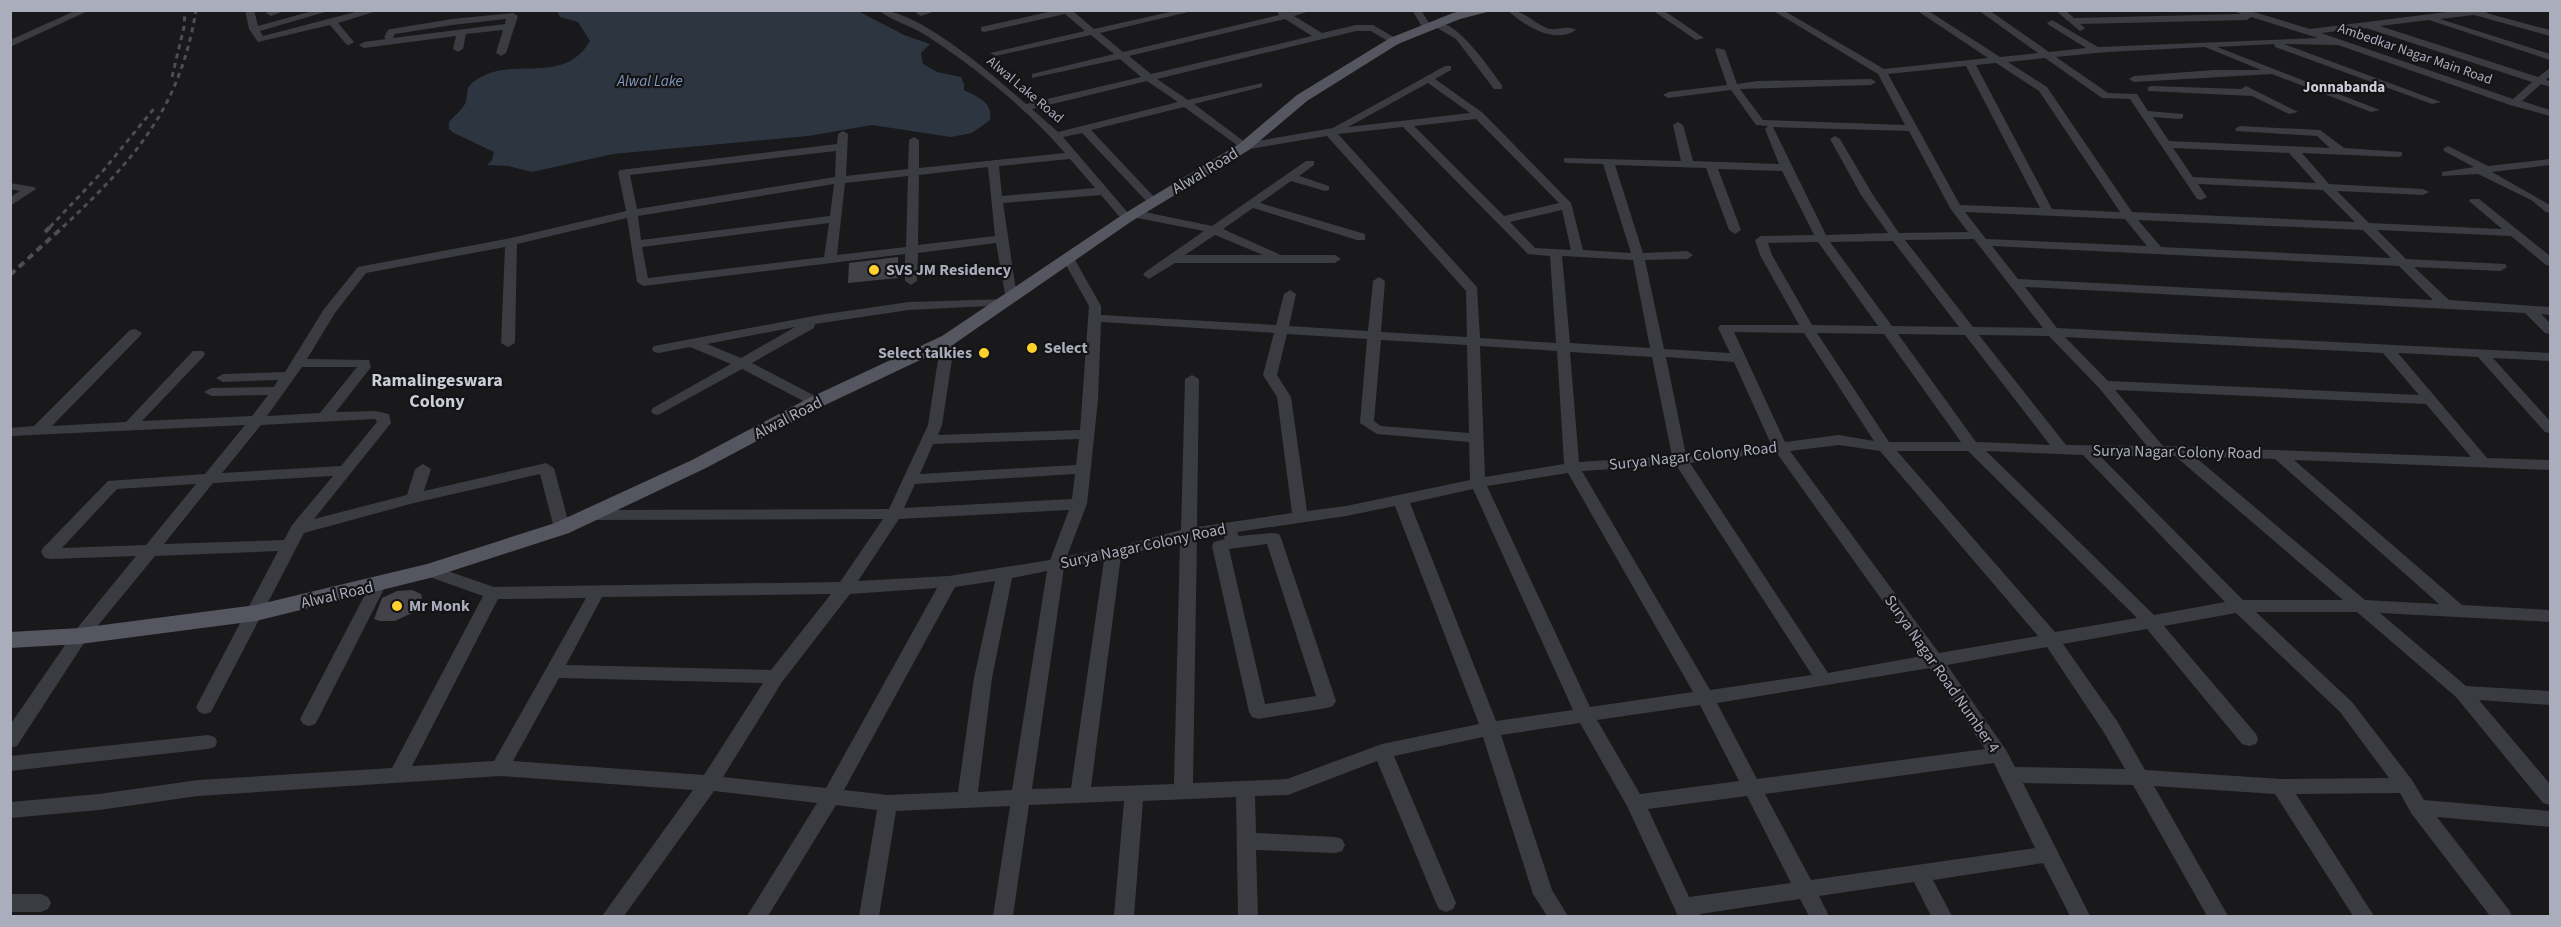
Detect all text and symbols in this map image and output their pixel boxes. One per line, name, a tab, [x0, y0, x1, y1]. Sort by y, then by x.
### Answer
street label: Ambedkar Nagar Main Road	[2335, 18, 2495, 90]
street label: Alwal Lake Road	[982, 52, 1068, 128]
water label: Alwal Lake	[616, 71, 683, 92]
district label: Jonnabanda	[2303, 77, 2385, 98]
street label: Alwal Road	[1168, 143, 1242, 199]
place label: SVS JM Residency	[886, 259, 1012, 281]
marker: SVS JM Residency	[867, 263, 881, 277]
place label: Select	[1044, 337, 1088, 359]
marker: Select	[1025, 341, 1039, 355]
place label: Select talkies	[878, 342, 972, 364]
marker: Select talkies	[977, 346, 991, 360]
district label: Ramalingeswara Colony	[371, 368, 503, 414]
street label: Alwal Road	[750, 391, 826, 445]
street label: Surya Nagar Colony Road	[1608, 436, 1778, 476]
street label: Surya Nagar Colony Road	[2092, 440, 2262, 464]
street label: Surya Nagar Colony Road	[1058, 518, 1228, 574]
street label: Alwal Road	[299, 576, 375, 614]
street label: Surya Nagar Road Number 4	[1879, 591, 2005, 757]
place label: Mr Monk	[409, 595, 470, 617]
marker: Mr Monk	[390, 599, 404, 613]

